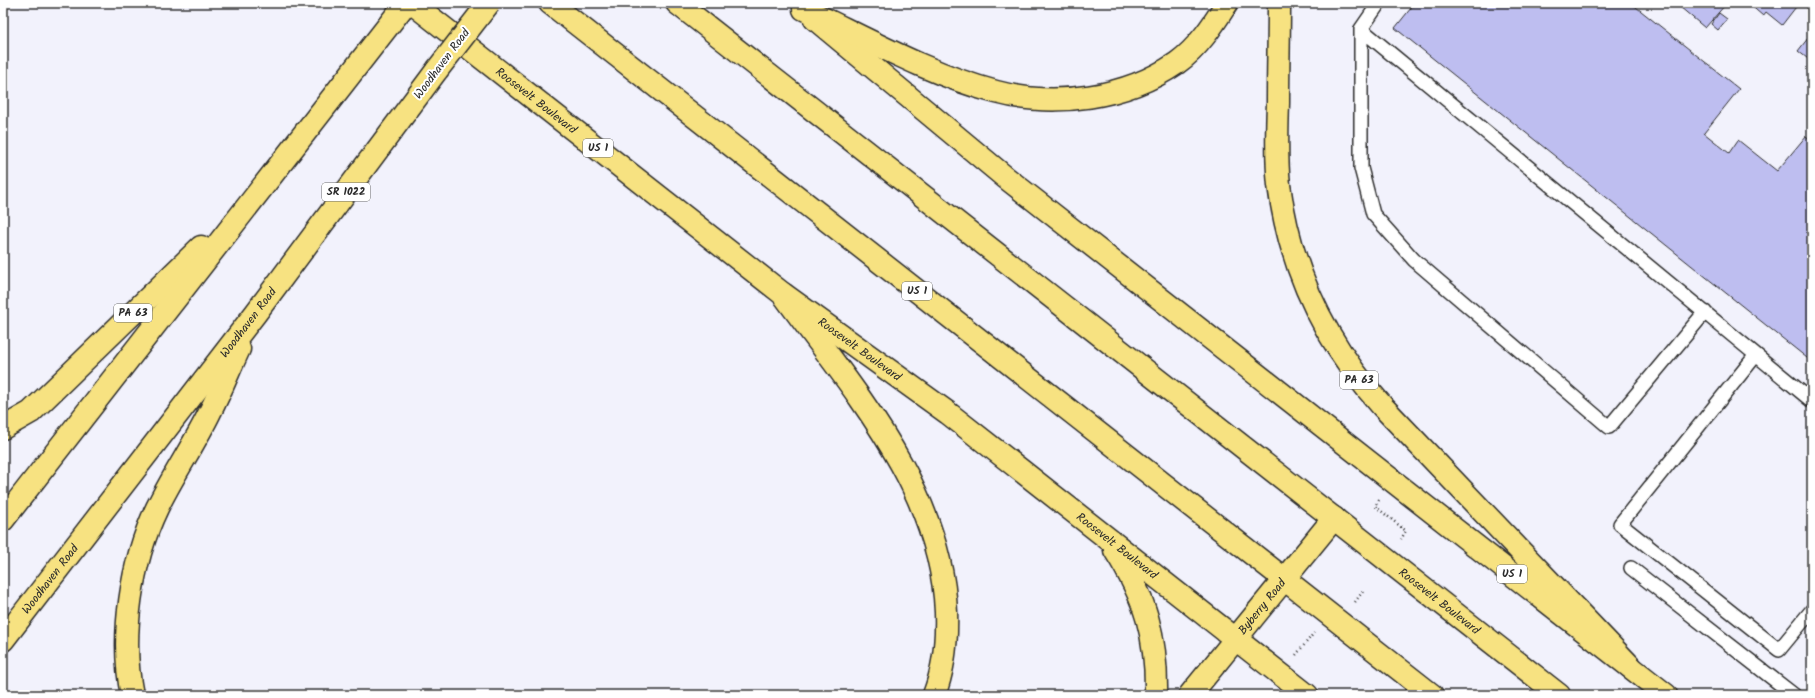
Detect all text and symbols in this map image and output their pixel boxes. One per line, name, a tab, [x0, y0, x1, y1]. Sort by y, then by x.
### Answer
street label: Woodhaven Road	[409, 24, 475, 103]
street label: Roosevelt Boulevard	[491, 62, 582, 139]
road number: US 1	[583, 139, 613, 157]
road number: SR 1022	[322, 183, 370, 201]
road number: US 1	[902, 282, 932, 300]
street label: Woodhaven Road	[215, 283, 282, 362]
road number: PA 63	[114, 304, 152, 322]
street label: Roosevelt Boulevard	[814, 313, 906, 387]
road number: PA 63	[1340, 371, 1378, 389]
street label: Roosevelt Boulevard	[1072, 508, 1163, 585]
street label: Woodhaven Road	[17, 539, 84, 618]
street label: Roosevelt Boulevard	[1394, 563, 1485, 640]
road number: US 1	[1497, 565, 1527, 583]
street label: Byberry Road	[1233, 574, 1291, 639]

